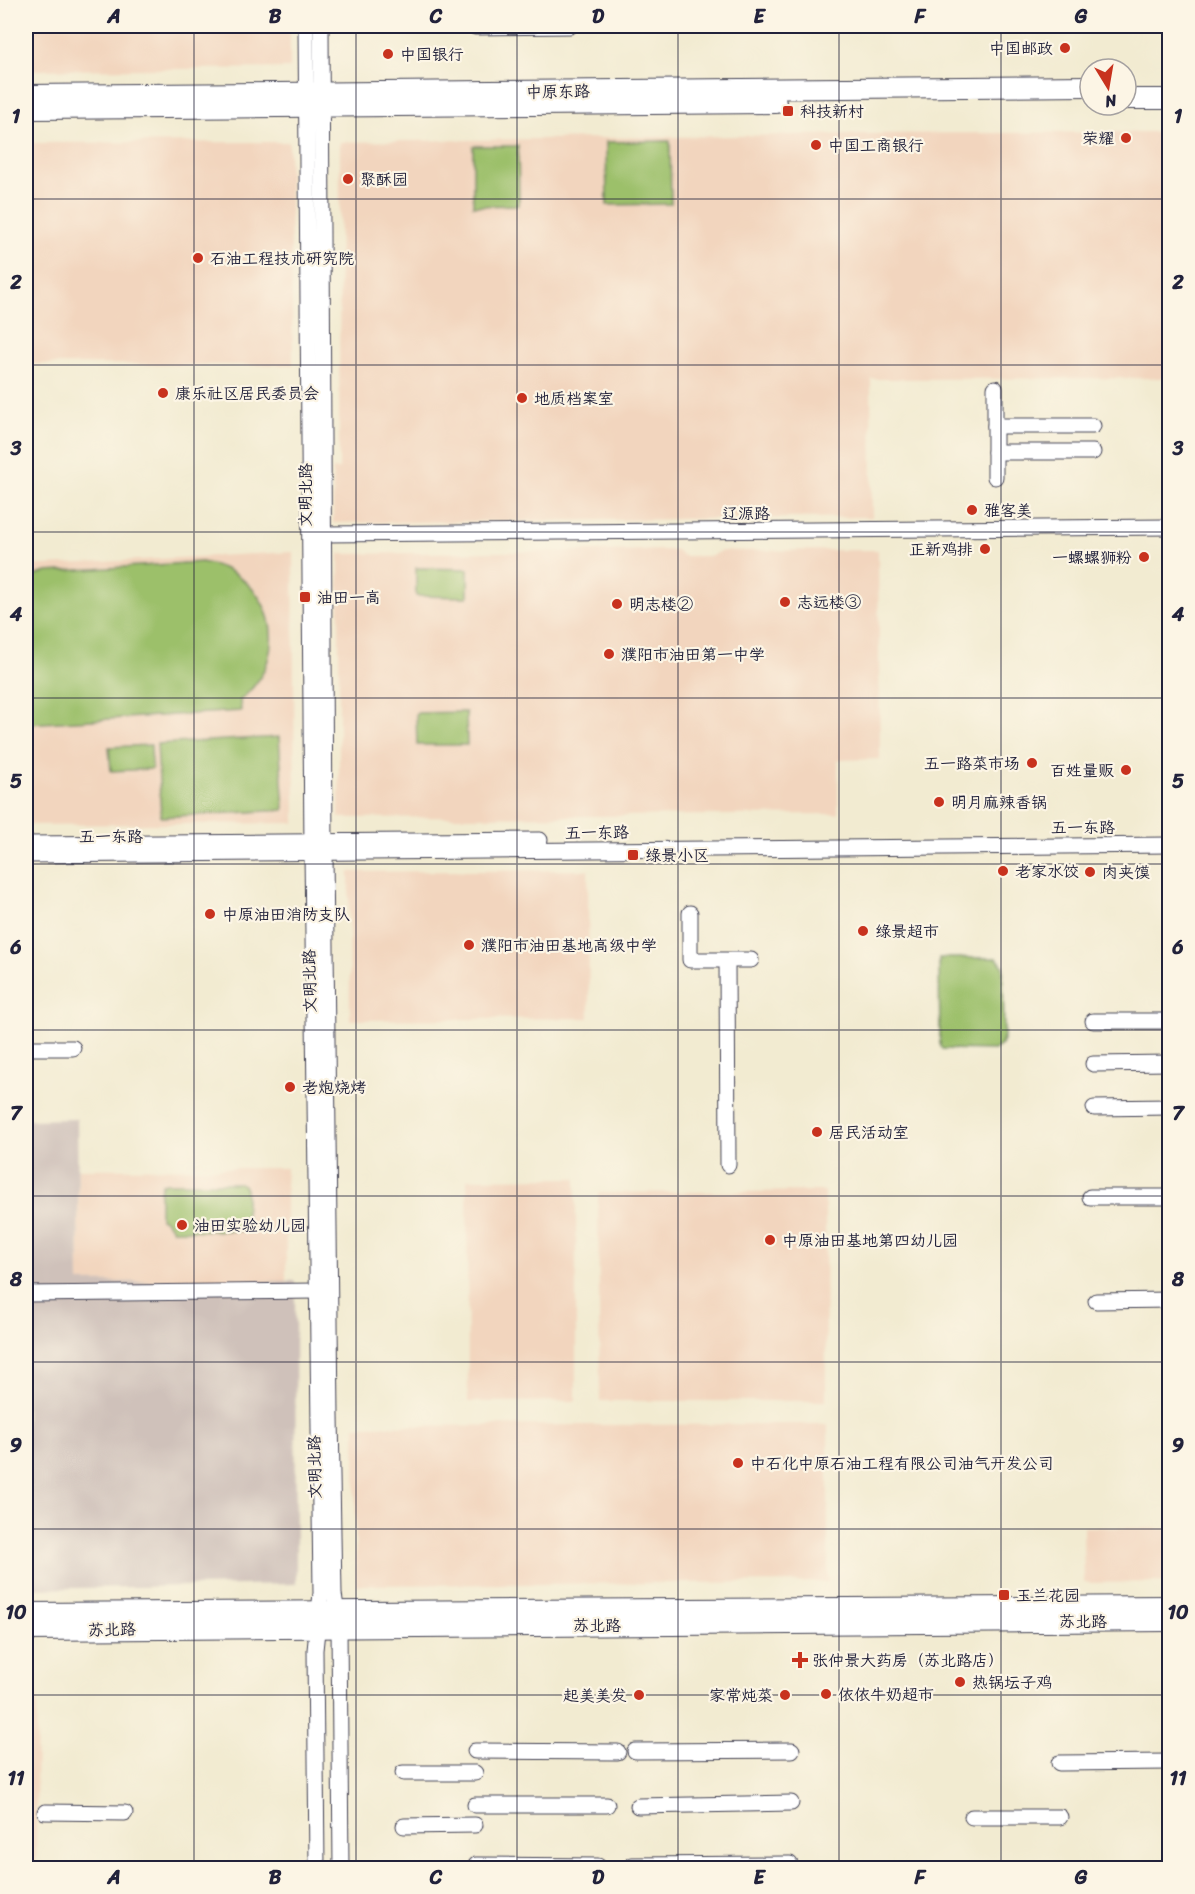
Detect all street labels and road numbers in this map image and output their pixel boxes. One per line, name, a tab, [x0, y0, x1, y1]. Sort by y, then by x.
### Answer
street label: 中原东路	[526, 76, 590, 107]
street label: 文明北路	[291, 463, 320, 527]
street label: 辽源路	[722, 499, 770, 528]
street label: 五一东路	[1051, 813, 1115, 842]
street label: 五一东路	[565, 817, 629, 848]
street label: 五一东路	[79, 822, 143, 851]
street label: 文明北路	[294, 949, 325, 1013]
street label: 文明北路	[299, 1435, 330, 1499]
street label: 苏北路	[1059, 1607, 1107, 1636]
street label: 苏北路	[573, 1611, 621, 1640]
street label: 苏北路	[88, 1615, 136, 1644]

